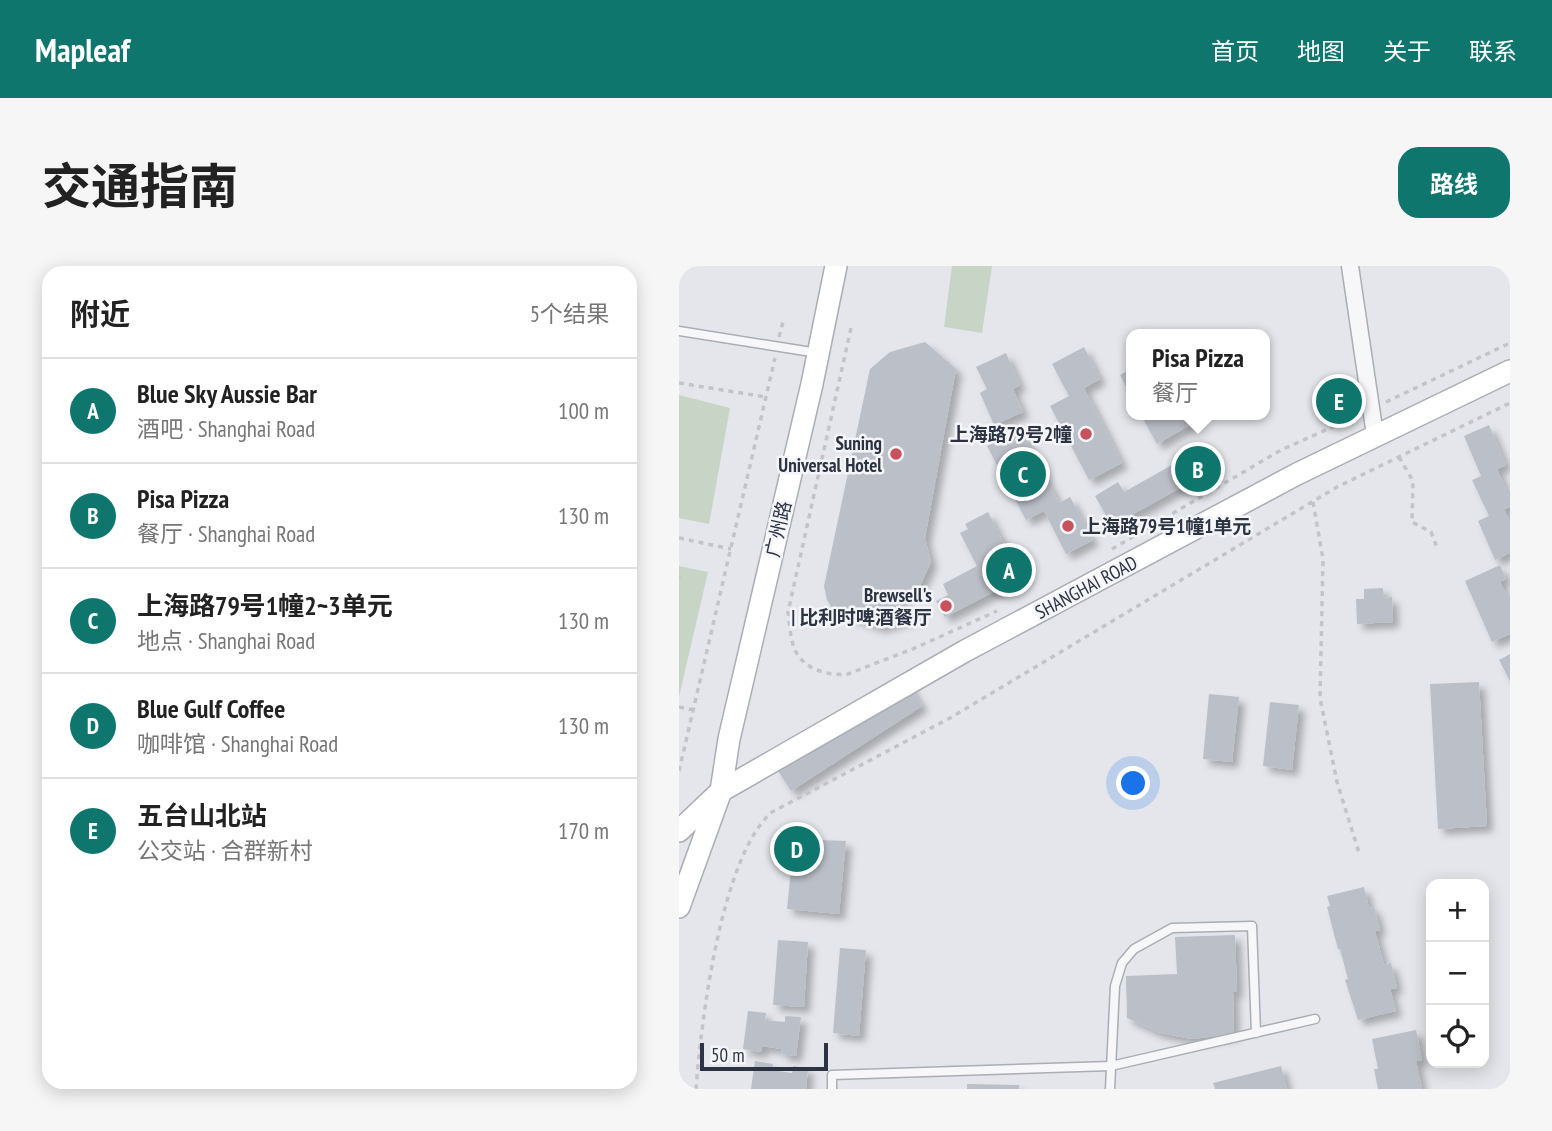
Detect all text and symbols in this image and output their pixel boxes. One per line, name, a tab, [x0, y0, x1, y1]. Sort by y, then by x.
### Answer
text: Mapleaf	[35, 28, 130, 71]
text: 首页	[1211, 36, 1259, 67]
text: 地图	[1297, 36, 1345, 67]
text: 关于	[1383, 36, 1431, 67]
text: 联系	[1469, 36, 1517, 67]
button: 路线	[1398, 147, 1510, 218]
text: 交通指南	[42, 154, 238, 218]
text: 附近	[70, 294, 130, 333]
text: 5个结果	[530, 299, 609, 328]
popup	[1126, 329, 1270, 420]
text: Pisa Pizza	[1152, 341, 1244, 374]
pin: E	[1316, 375, 1362, 427]
text: Blue Sky Aussie Bar	[137, 377, 317, 410]
text: 餐厅	[1152, 378, 1198, 407]
text: A	[87, 396, 99, 425]
text: 100 m	[558, 396, 609, 425]
text: 酒吧 · Shanghai Road	[137, 414, 315, 443]
place label: 上海路79号2幢	[950, 422, 1072, 446]
marker: 上海路79号2幢	[1078, 426, 1094, 442]
place label: Suning Universal Hotel	[778, 431, 882, 477]
pin: B	[1175, 443, 1221, 495]
marker: Suning Universal Hotel	[888, 446, 904, 462]
pin: C	[1000, 448, 1046, 500]
text: Pisa Pizza	[137, 482, 229, 515]
street label: 广州路	[760, 499, 796, 559]
text: B	[87, 501, 99, 530]
text: 130 m	[558, 501, 609, 530]
place label: 上海路79号1幢1单元	[1082, 514, 1251, 538]
marker: 上海路79号1幢1单元	[1060, 518, 1076, 534]
text: 餐厅 · Shanghai Road	[137, 519, 315, 548]
pin: A	[986, 544, 1032, 596]
street label: SHANGHAI ROAD	[1031, 550, 1141, 624]
place label: Brewsell's | 比利时啤酒餐厅	[792, 583, 932, 629]
text: 上海路79号1幢2~3单元	[137, 589, 393, 622]
marker: Brewsell's | 比利时啤酒餐厅	[938, 598, 954, 614]
text: C	[88, 606, 98, 635]
text: 130 m	[558, 606, 609, 635]
text: 地点 · Shanghai Road	[137, 626, 315, 655]
text: Blue Gulf Coffee	[137, 692, 285, 725]
text: D	[87, 711, 99, 740]
text: 130 m	[558, 711, 609, 740]
text: 咖啡馆 · Shanghai Road	[137, 729, 338, 758]
your location	[1116, 766, 1150, 800]
text: 五台山北站	[137, 799, 267, 832]
text: E	[88, 816, 98, 845]
text: 170 m	[558, 816, 609, 845]
pin: D	[774, 823, 820, 875]
text: 公交站 · 合群新村	[137, 836, 313, 865]
map controls	[1426, 879, 1489, 1068]
button: +	[1426, 879, 1489, 942]
button: −	[1426, 942, 1489, 1005]
button: locate	[1426, 1005, 1489, 1068]
scale bar	[700, 1040, 828, 1072]
text: 50 m	[711, 1043, 745, 1067]

